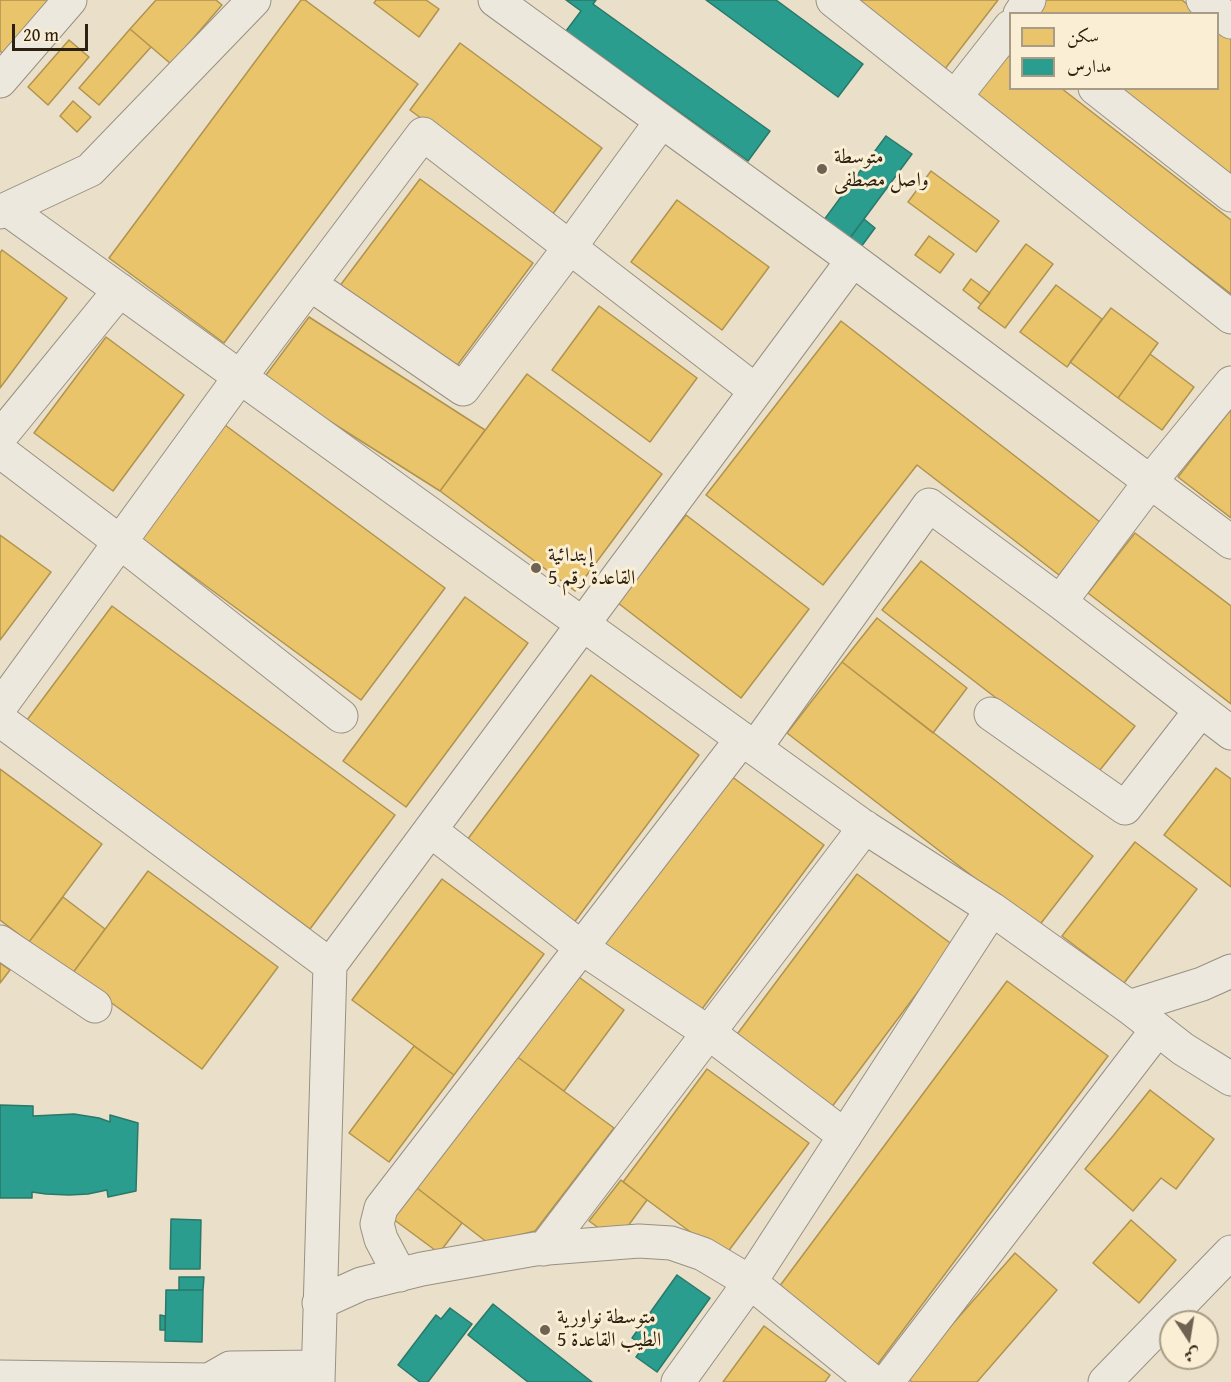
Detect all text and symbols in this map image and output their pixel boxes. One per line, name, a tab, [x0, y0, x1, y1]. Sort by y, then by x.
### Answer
scale bar	[15, 12, 92, 50]
legend	[1009, 12, 1219, 90]
text: 20 m	[23, 21, 59, 48]
text: سكن	[1067, 22, 1099, 49]
text: مدارس	[1067, 52, 1111, 79]
place label: متوسطة واصل مصطفى	[834, 146, 929, 193]
marker: متوسطة واصل مصطفى	[815, 162, 829, 176]
place label: إبتدائية القاعدة رقم 5	[548, 544, 635, 591]
marker: إبتدائية القاعدة رقم 5	[529, 561, 543, 575]
place label: متوسطة نواورية الطيب القاعدة 5	[557, 1306, 661, 1353]
north arrow	[1159, 1310, 1219, 1370]
marker: متوسطة نواورية الطيب القاعدة 5	[538, 1323, 552, 1337]
text: ش	[1182, 1342, 1203, 1369]

